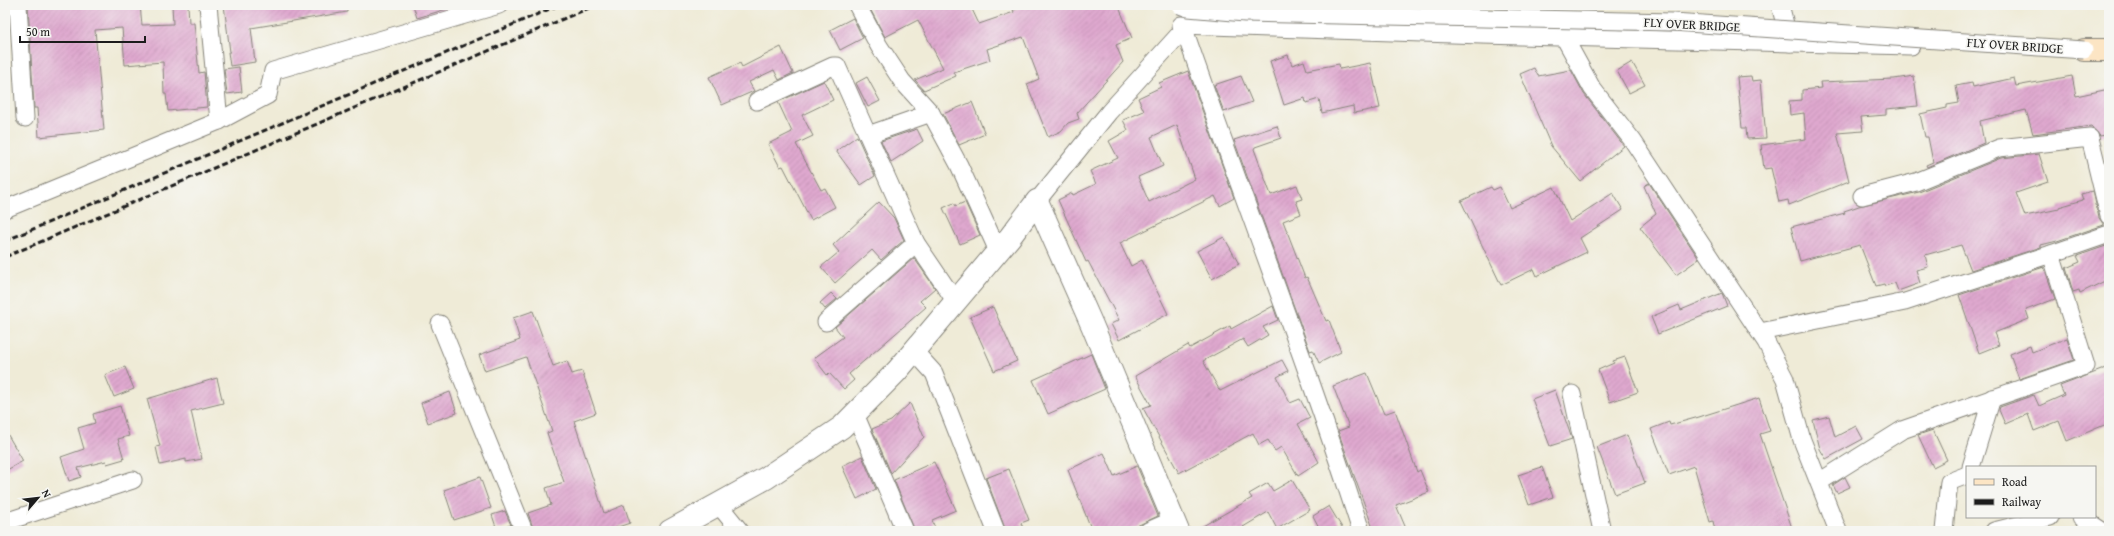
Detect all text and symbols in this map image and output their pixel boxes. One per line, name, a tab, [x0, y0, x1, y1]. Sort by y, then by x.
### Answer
street label: FLY OVER BRIDGE	[1643, 12, 1741, 37]
scale bar	[20, 18, 145, 44]
text: 50 m	[26, 23, 50, 40]
street label: FLY OVER BRIDGE	[1966, 33, 2064, 58]
legend	[1966, 466, 2096, 518]
text: Road	[2002, 473, 2028, 490]
north arrow	[18, 478, 58, 518]
text: N	[38, 486, 56, 501]
text: Railway	[2002, 493, 2041, 510]

